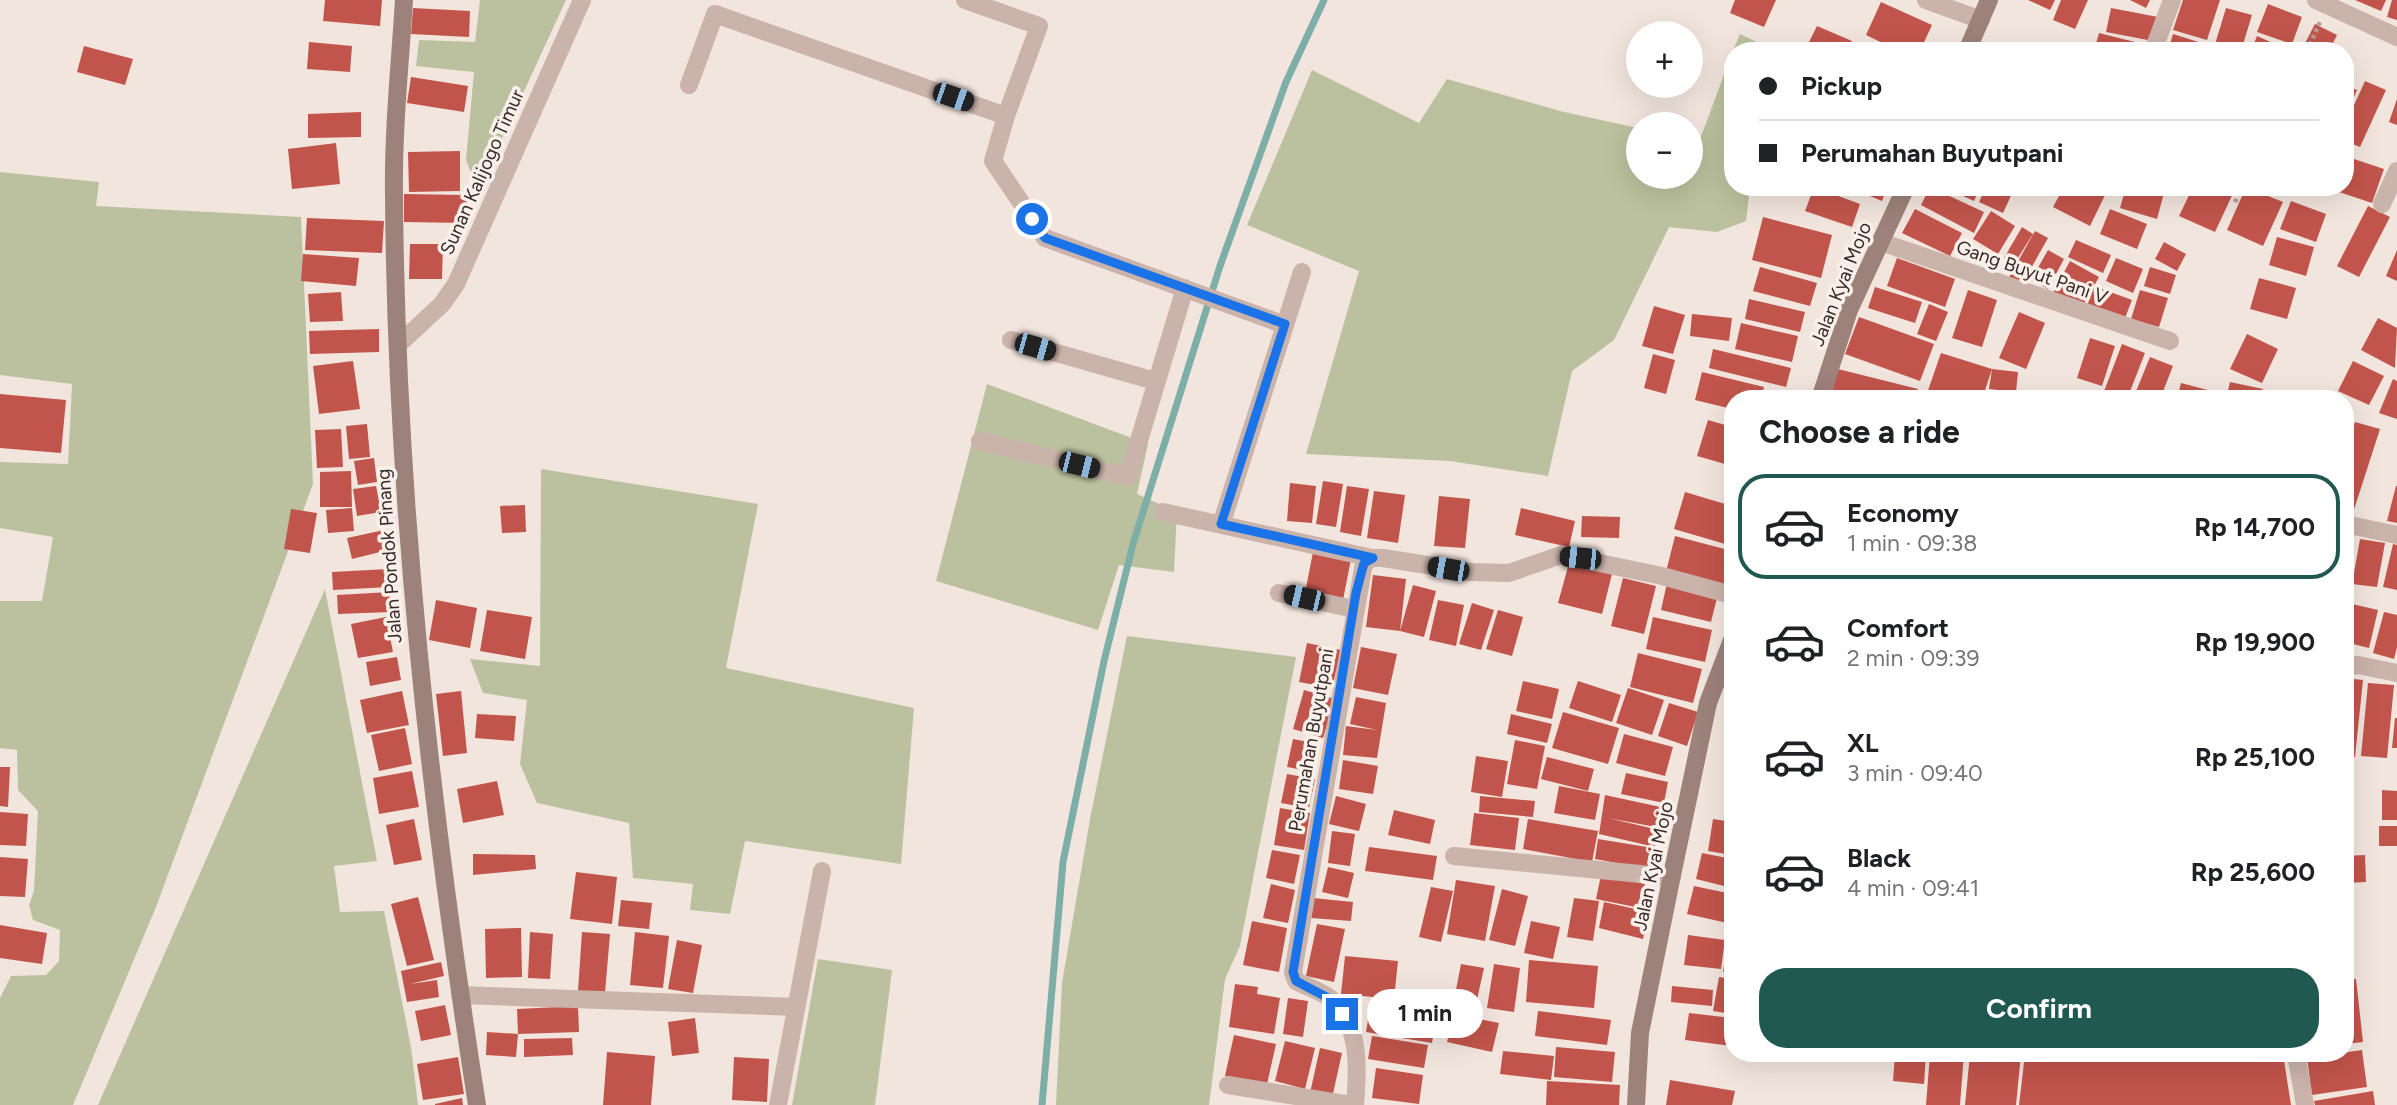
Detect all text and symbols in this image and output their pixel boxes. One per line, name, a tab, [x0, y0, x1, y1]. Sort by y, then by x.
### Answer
map controls	[1626, 21, 1703, 189]
button: +	[1626, 21, 1703, 98]
text: Pickup	[1801, 70, 1882, 102]
car	[930, 80, 977, 114]
street label: Sunan Kalijogo Timur	[435, 85, 529, 258]
button: −	[1626, 112, 1703, 189]
text: Perumahan Buyutpani	[1801, 137, 2064, 169]
route start	[1016, 203, 1048, 235]
street label: Jalan Kyai Mojo	[1806, 219, 1876, 349]
street label: Gang Buyut Pani V	[1953, 235, 2111, 309]
car	[1012, 331, 1059, 363]
text: Choose a ride	[1759, 413, 1960, 451]
car	[1057, 450, 1102, 480]
street label: Jalan Pondok Pinang	[371, 468, 407, 644]
icon: car	[1763, 495, 1826, 558]
text: Economy	[1847, 497, 1959, 529]
text: Rp 14,700	[2194, 511, 2315, 543]
text: 1 min · 09:38	[1847, 529, 1977, 557]
car	[1559, 545, 1602, 571]
car	[1426, 555, 1471, 583]
car	[1282, 583, 1327, 613]
icon: car	[1763, 610, 1826, 673]
text: Comfort	[1847, 612, 1949, 644]
text: Rp 19,900	[2195, 626, 2315, 658]
text: 2 min · 09:39	[1847, 644, 1980, 672]
street label: Perumahan Buyutpani	[1284, 647, 1338, 833]
icon: car	[1763, 725, 1826, 788]
text: XL	[1847, 727, 1879, 759]
text: Rp 25,100	[2195, 741, 2315, 773]
text: 3 min · 09:40	[1847, 759, 1983, 787]
street label: Jalan Kyai Mojo	[1628, 799, 1678, 933]
icon: car	[1763, 840, 1826, 903]
text: Black	[1847, 842, 1911, 874]
text: Rp 25,600	[2191, 856, 2315, 888]
text: 4 min · 09:41	[1847, 874, 1979, 902]
button: Confirm	[1759, 968, 2319, 1048]
callout: 1 min	[1366, 990, 1482, 1038]
route end	[1326, 998, 1358, 1030]
text: 1 min	[1398, 999, 1452, 1027]

